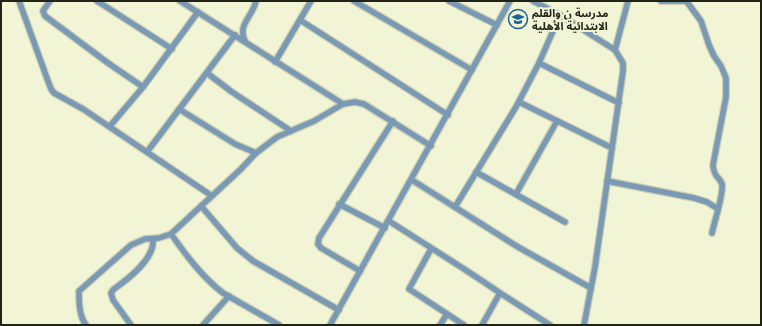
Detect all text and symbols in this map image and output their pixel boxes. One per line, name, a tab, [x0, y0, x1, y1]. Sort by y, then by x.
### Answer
place label: مدرسة ن والقلم الابتدائية الأهلية	[532, 6, 608, 33]
school or university icon: مدرسة ن والقلم الابتدائية الأهلية	[507, 8, 529, 30]

